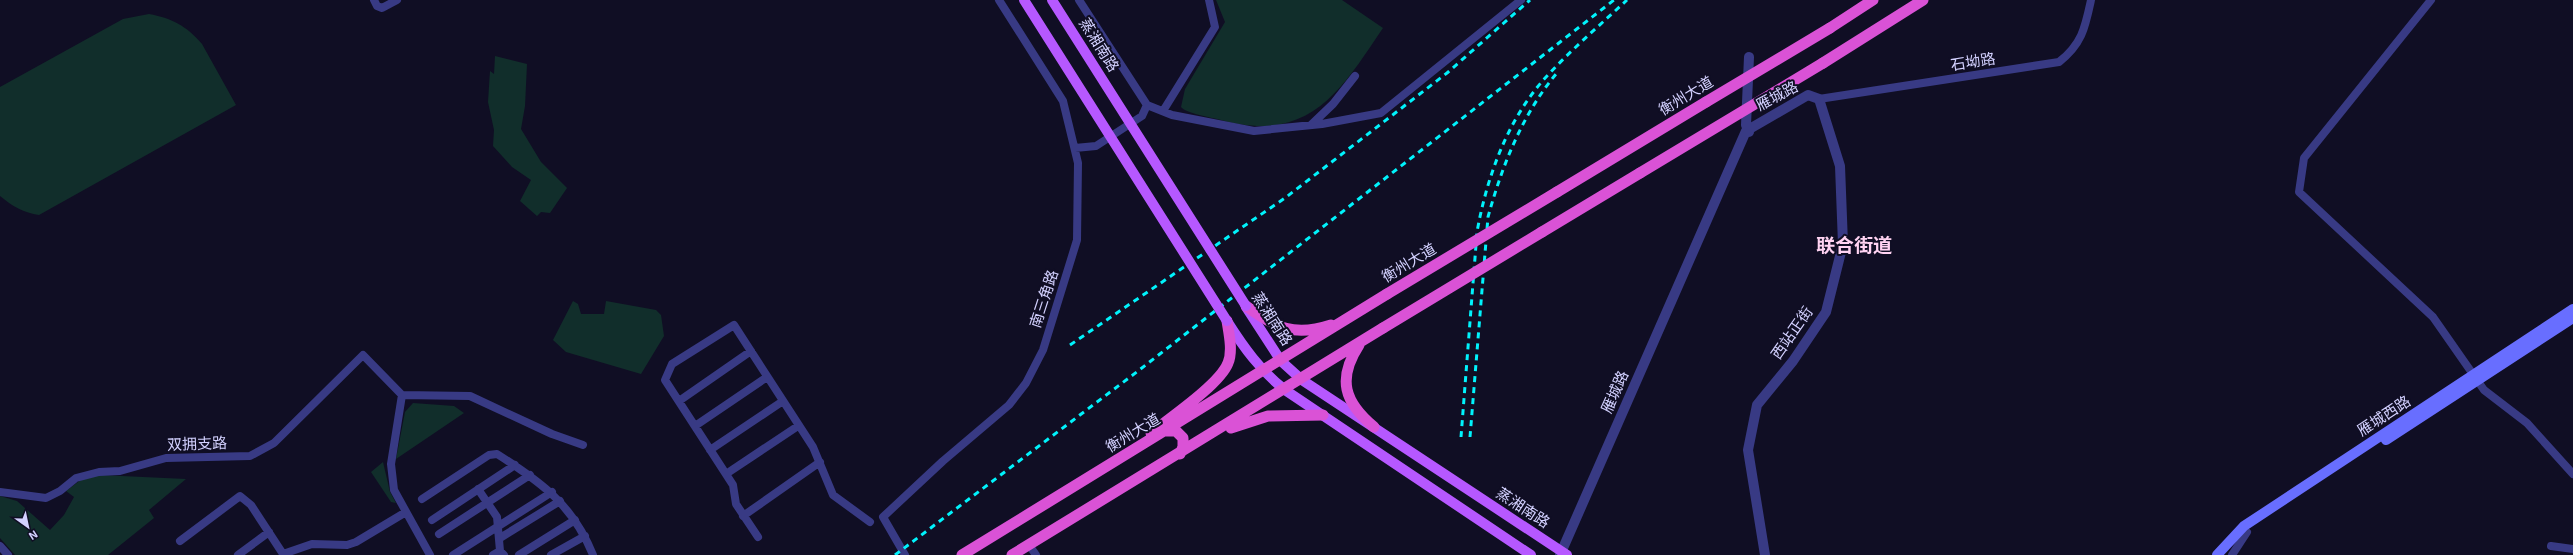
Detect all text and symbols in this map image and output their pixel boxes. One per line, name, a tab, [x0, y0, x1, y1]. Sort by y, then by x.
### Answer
street label: 蒸湘南路	[1076, 14, 1123, 75]
street label: 石坳路	[1949, 49, 1996, 73]
street label: 衡州大道	[1655, 72, 1716, 118]
street label: 雁城路	[1752, 77, 1801, 114]
district label: 联合街道	[1816, 233, 1892, 256]
street label: 衡州大道	[1378, 239, 1439, 285]
street label: 南三角路	[1025, 267, 1061, 330]
street label: 蒸湘南路	[1249, 288, 1297, 349]
street label: 西站正街	[1767, 303, 1816, 362]
street label: 雁城路	[1597, 367, 1631, 416]
street label: 雁城西路	[2353, 391, 2414, 439]
street label: 衡州大道	[1102, 409, 1163, 455]
street label: 双拥支路	[167, 433, 227, 453]
street label: 蒸湘南路	[1493, 483, 1554, 531]
north arrow	[8, 507, 48, 547]
text: N	[27, 528, 41, 543]

